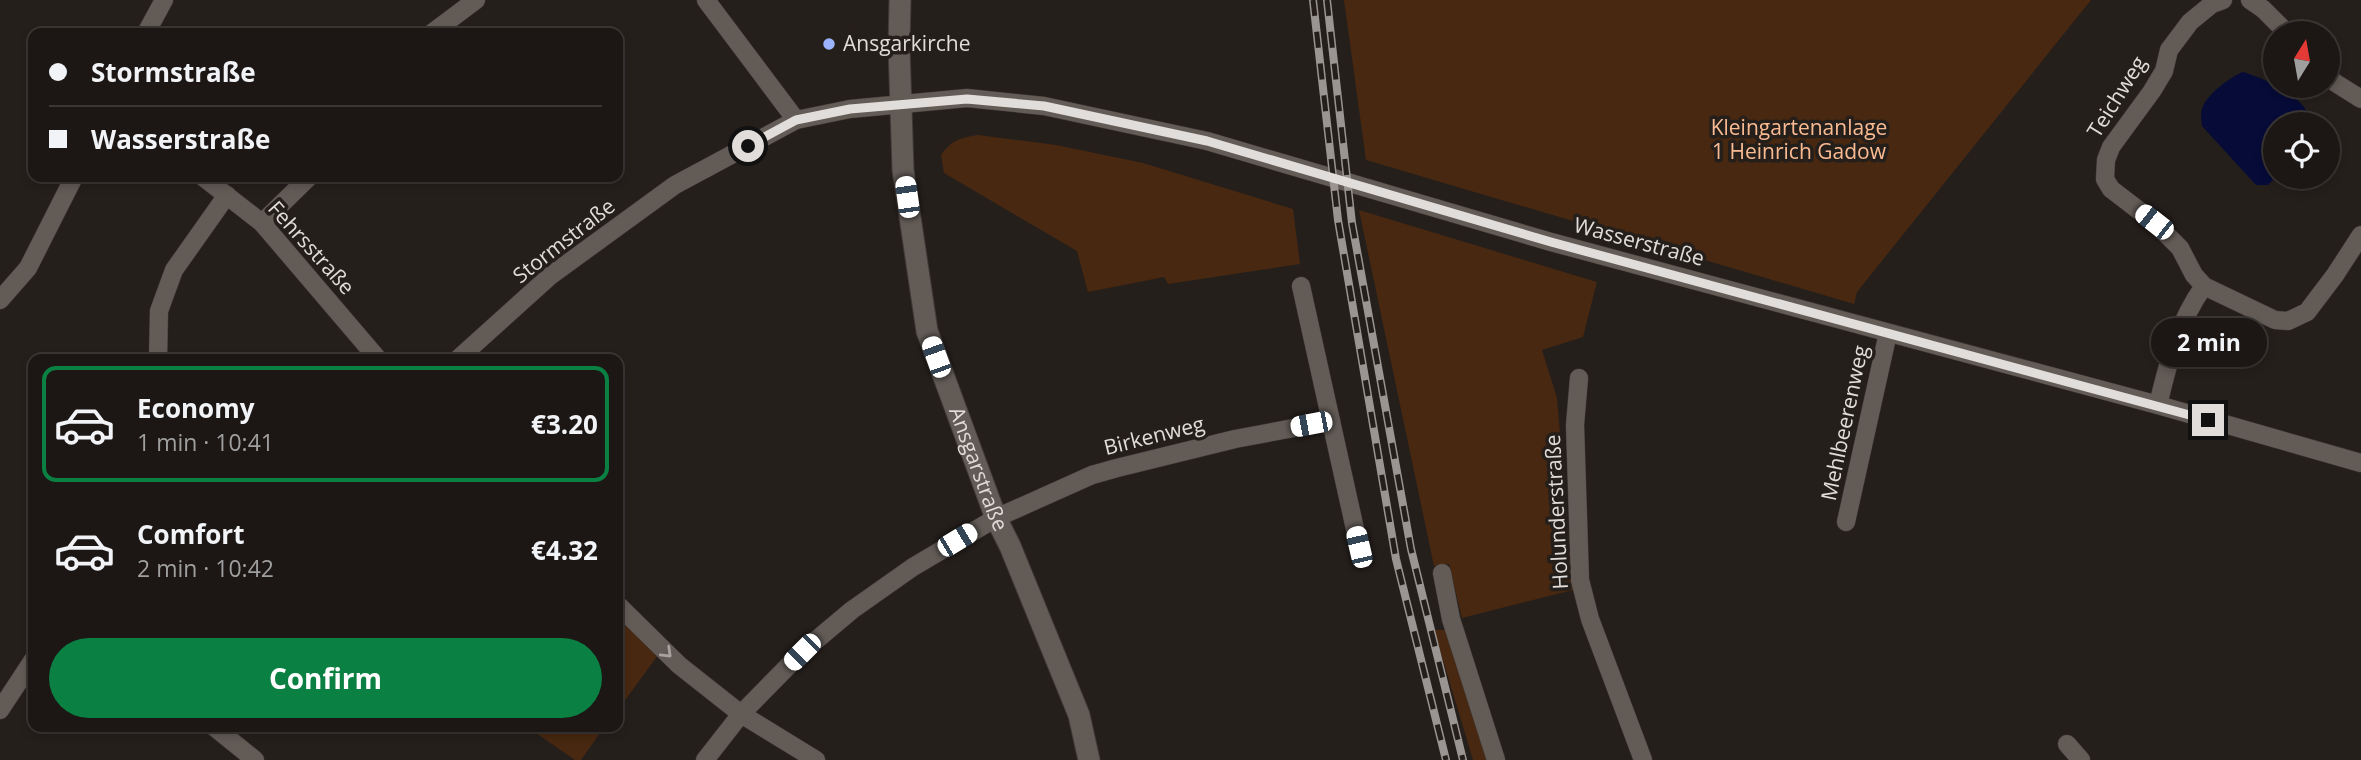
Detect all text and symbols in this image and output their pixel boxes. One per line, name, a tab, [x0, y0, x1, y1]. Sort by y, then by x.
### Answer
north arrow	[2263, 21, 2340, 98]
map controls	[2263, 21, 2340, 189]
place label: Ansgarkirche	[843, 29, 970, 57]
marker: Ansgarkirche	[821, 36, 837, 52]
street label: Teichweg	[2080, 50, 2152, 143]
text: Stormstraße	[91, 54, 256, 90]
button: locate	[2263, 112, 2340, 189]
park label: Kleingartenanlage 1 Heinrich Gadow	[1711, 113, 1887, 165]
text: Wasserstraße	[91, 121, 270, 157]
route start	[732, 130, 764, 162]
car	[894, 175, 921, 219]
street label: Stormstraße	[507, 192, 620, 289]
street label: Fehrsstraße	[262, 195, 361, 300]
car	[2131, 201, 2178, 243]
street label: Wasserstraße	[1571, 210, 1708, 272]
callout: 2 min	[2150, 318, 2266, 368]
text: 2 min	[2177, 326, 2241, 358]
car	[919, 334, 954, 380]
street label: Mehlbeerenweg	[1814, 343, 1874, 503]
text: Economy	[137, 390, 255, 426]
icon: car	[53, 393, 116, 456]
street label: Ansgarstraße	[943, 403, 1015, 536]
route end	[2192, 404, 2224, 436]
text: €3.20	[531, 406, 598, 442]
street label: Birkenweg	[1101, 409, 1207, 461]
car	[1289, 410, 1334, 438]
text: 1 min · 10:41	[137, 426, 274, 458]
street label: Holunderstraße	[1538, 434, 1574, 590]
text: Comfort	[137, 516, 244, 552]
icon: car	[53, 519, 116, 582]
car	[934, 520, 981, 560]
car	[1345, 524, 1374, 570]
text: €4.32	[531, 532, 598, 568]
text: 2 min · 10:42	[137, 552, 274, 584]
car	[780, 630, 825, 674]
button: Confirm	[49, 638, 602, 718]
one-way arrow	[658, 644, 671, 657]

